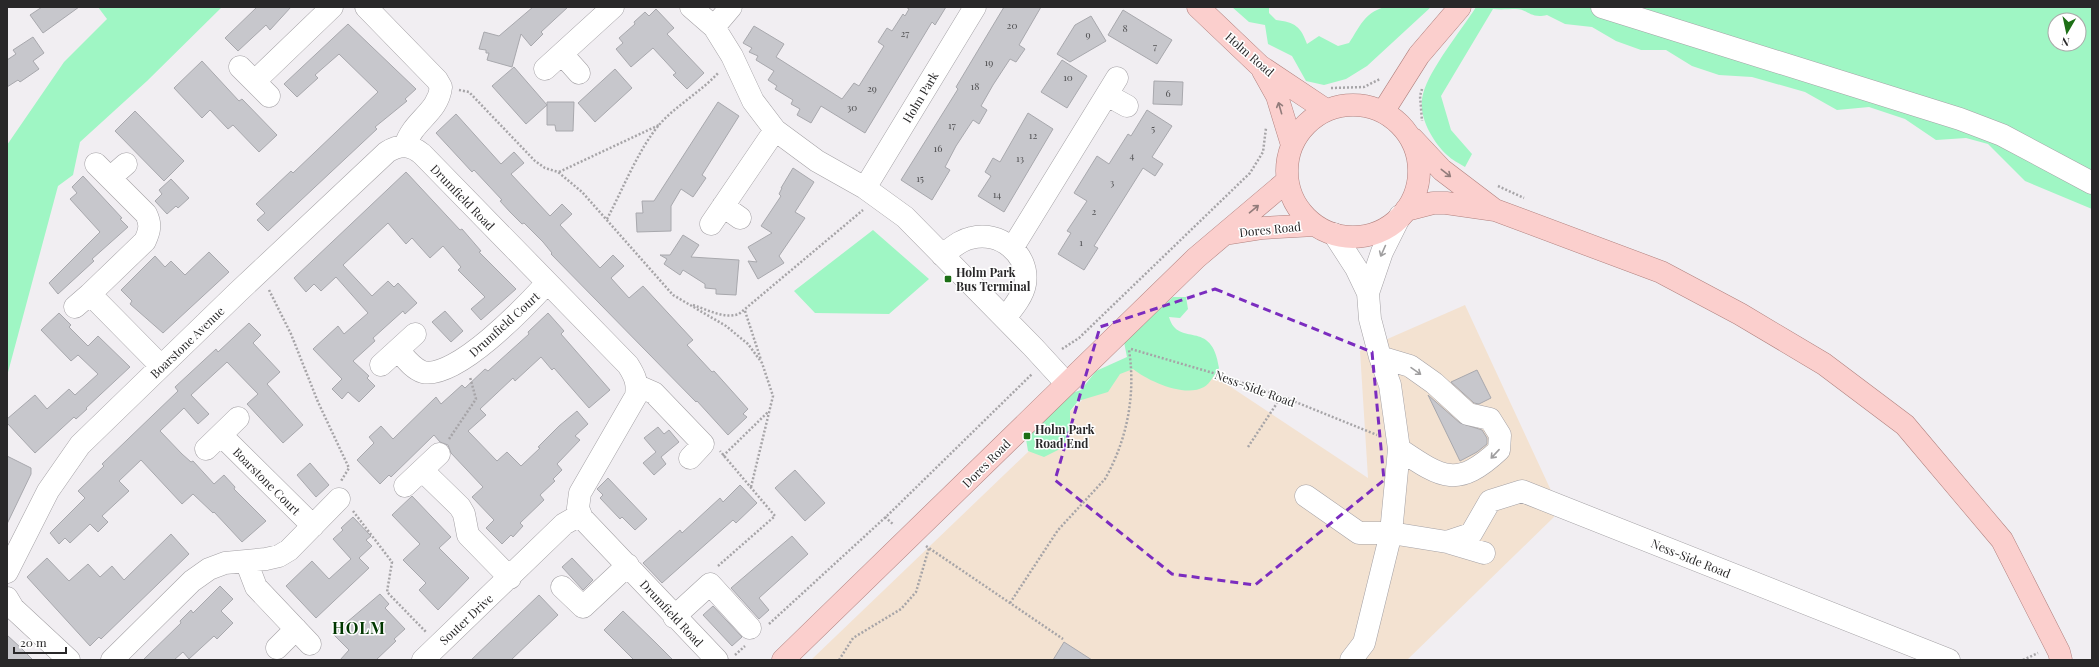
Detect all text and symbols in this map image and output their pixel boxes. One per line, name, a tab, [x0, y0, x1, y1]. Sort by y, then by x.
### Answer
north arrow	[2047, 12, 2087, 52]
house number: 20	[1007, 18, 1017, 32]
house number: 8	[1122, 21, 1128, 35]
house number: 27	[901, 26, 909, 40]
house number: 9	[1085, 27, 1091, 41]
street label: Holm Road	[1222, 28, 1278, 80]
text: N	[2060, 34, 2070, 50]
house number: 7	[1153, 39, 1157, 53]
house number: 19	[985, 55, 993, 69]
street label: Holm Park	[898, 68, 942, 126]
house number: 10	[1063, 70, 1073, 84]
house number: 18	[971, 79, 979, 93]
house number: 29	[867, 81, 877, 95]
house number: 6	[1165, 86, 1171, 100]
house number: 30	[847, 100, 857, 114]
one-way arrow	[1276, 102, 1284, 115]
house number: 17	[948, 118, 956, 132]
house number: 5	[1151, 121, 1155, 135]
house number: 12	[1029, 128, 1037, 142]
house number: 16	[934, 141, 942, 155]
house number: 4	[1130, 148, 1135, 162]
house number: 13	[1016, 151, 1025, 165]
street label: Drumfield Road	[427, 161, 499, 233]
one-way arrow	[1441, 169, 1452, 178]
house number: 15	[916, 171, 924, 185]
house number: 3	[1110, 175, 1115, 189]
house number: 14	[993, 187, 1001, 201]
house number: 2	[1092, 204, 1097, 218]
one-way arrow	[1249, 205, 1260, 214]
street label: Dores Road	[1238, 218, 1302, 240]
house number: 1	[1079, 235, 1083, 249]
one-way arrow	[1379, 245, 1387, 257]
place label: Holm Park Bus Terminal	[956, 264, 1031, 294]
marker: Holm Park Bus Terminal	[943, 274, 953, 284]
street label: Drumfield Court	[465, 288, 543, 360]
street label: Boarstone Avenue	[147, 303, 227, 381]
street label: Ness-Side Road	[1213, 366, 1297, 410]
one-way arrow	[1410, 367, 1421, 375]
place label: Holm Park Road End	[1035, 421, 1095, 451]
marker: Holm Park Road End	[1022, 431, 1032, 441]
street label: Dores Road	[958, 435, 1014, 491]
street label: Boarstone Court	[230, 444, 305, 519]
one-way arrow	[1490, 449, 1499, 459]
street label: Ness-Side Road	[1649, 535, 1733, 581]
street label: Drumfield Road	[637, 576, 707, 650]
street label: Souter Drive	[436, 590, 496, 648]
district label: HOLM	[332, 617, 386, 638]
scale bar	[14, 629, 66, 655]
text: 20 m	[20, 634, 47, 650]

